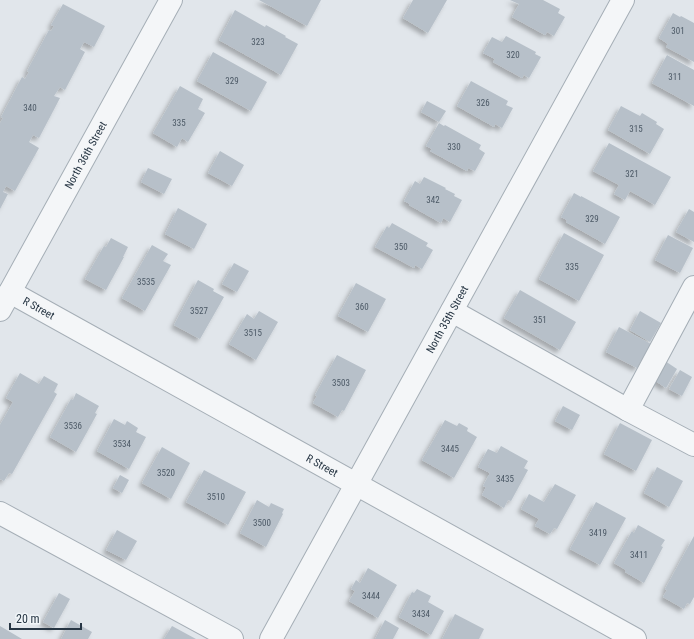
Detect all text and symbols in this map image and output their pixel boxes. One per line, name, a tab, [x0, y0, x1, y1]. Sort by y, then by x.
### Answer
house number: 301	[671, 26, 685, 36]
house number: 323	[251, 37, 265, 47]
house number: 320	[506, 50, 520, 60]
house number: 311	[668, 72, 682, 82]
house number: 329	[225, 76, 239, 86]
house number: 326	[476, 98, 490, 108]
house number: 340	[23, 103, 37, 113]
house number: 335	[172, 118, 186, 128]
street label: North 36th Street	[62, 119, 109, 191]
house number: 315	[629, 124, 643, 134]
house number: 330	[447, 142, 461, 152]
house number: 321	[625, 169, 639, 179]
house number: 342	[426, 195, 440, 205]
house number: 329	[585, 214, 599, 224]
house number: 350	[394, 242, 408, 252]
house number: 335	[565, 262, 579, 272]
house number: 3535	[137, 277, 155, 287]
street label: North 35th Street	[423, 283, 471, 355]
street label: R Street	[21, 294, 57, 322]
house number: 360	[355, 302, 369, 312]
house number: 3527	[190, 306, 208, 316]
house number: 351	[533, 315, 547, 325]
house number: 3515	[244, 328, 262, 338]
house number: 3503	[332, 378, 350, 388]
house number: 3536	[64, 421, 82, 431]
house number: 3534	[113, 439, 131, 449]
house number: 3445	[441, 444, 459, 454]
street label: R Street	[304, 451, 340, 479]
house number: 3520	[157, 468, 175, 478]
house number: 3435	[496, 474, 514, 484]
house number: 3510	[207, 492, 225, 502]
house number: 3500	[253, 518, 271, 528]
house number: 3419	[589, 528, 607, 538]
house number: 3411	[630, 550, 648, 560]
house number: 3444	[362, 591, 380, 601]
scale bar	[10, 605, 81, 631]
house number: 3434	[412, 609, 430, 619]
text: 20 m	[16, 612, 40, 626]

